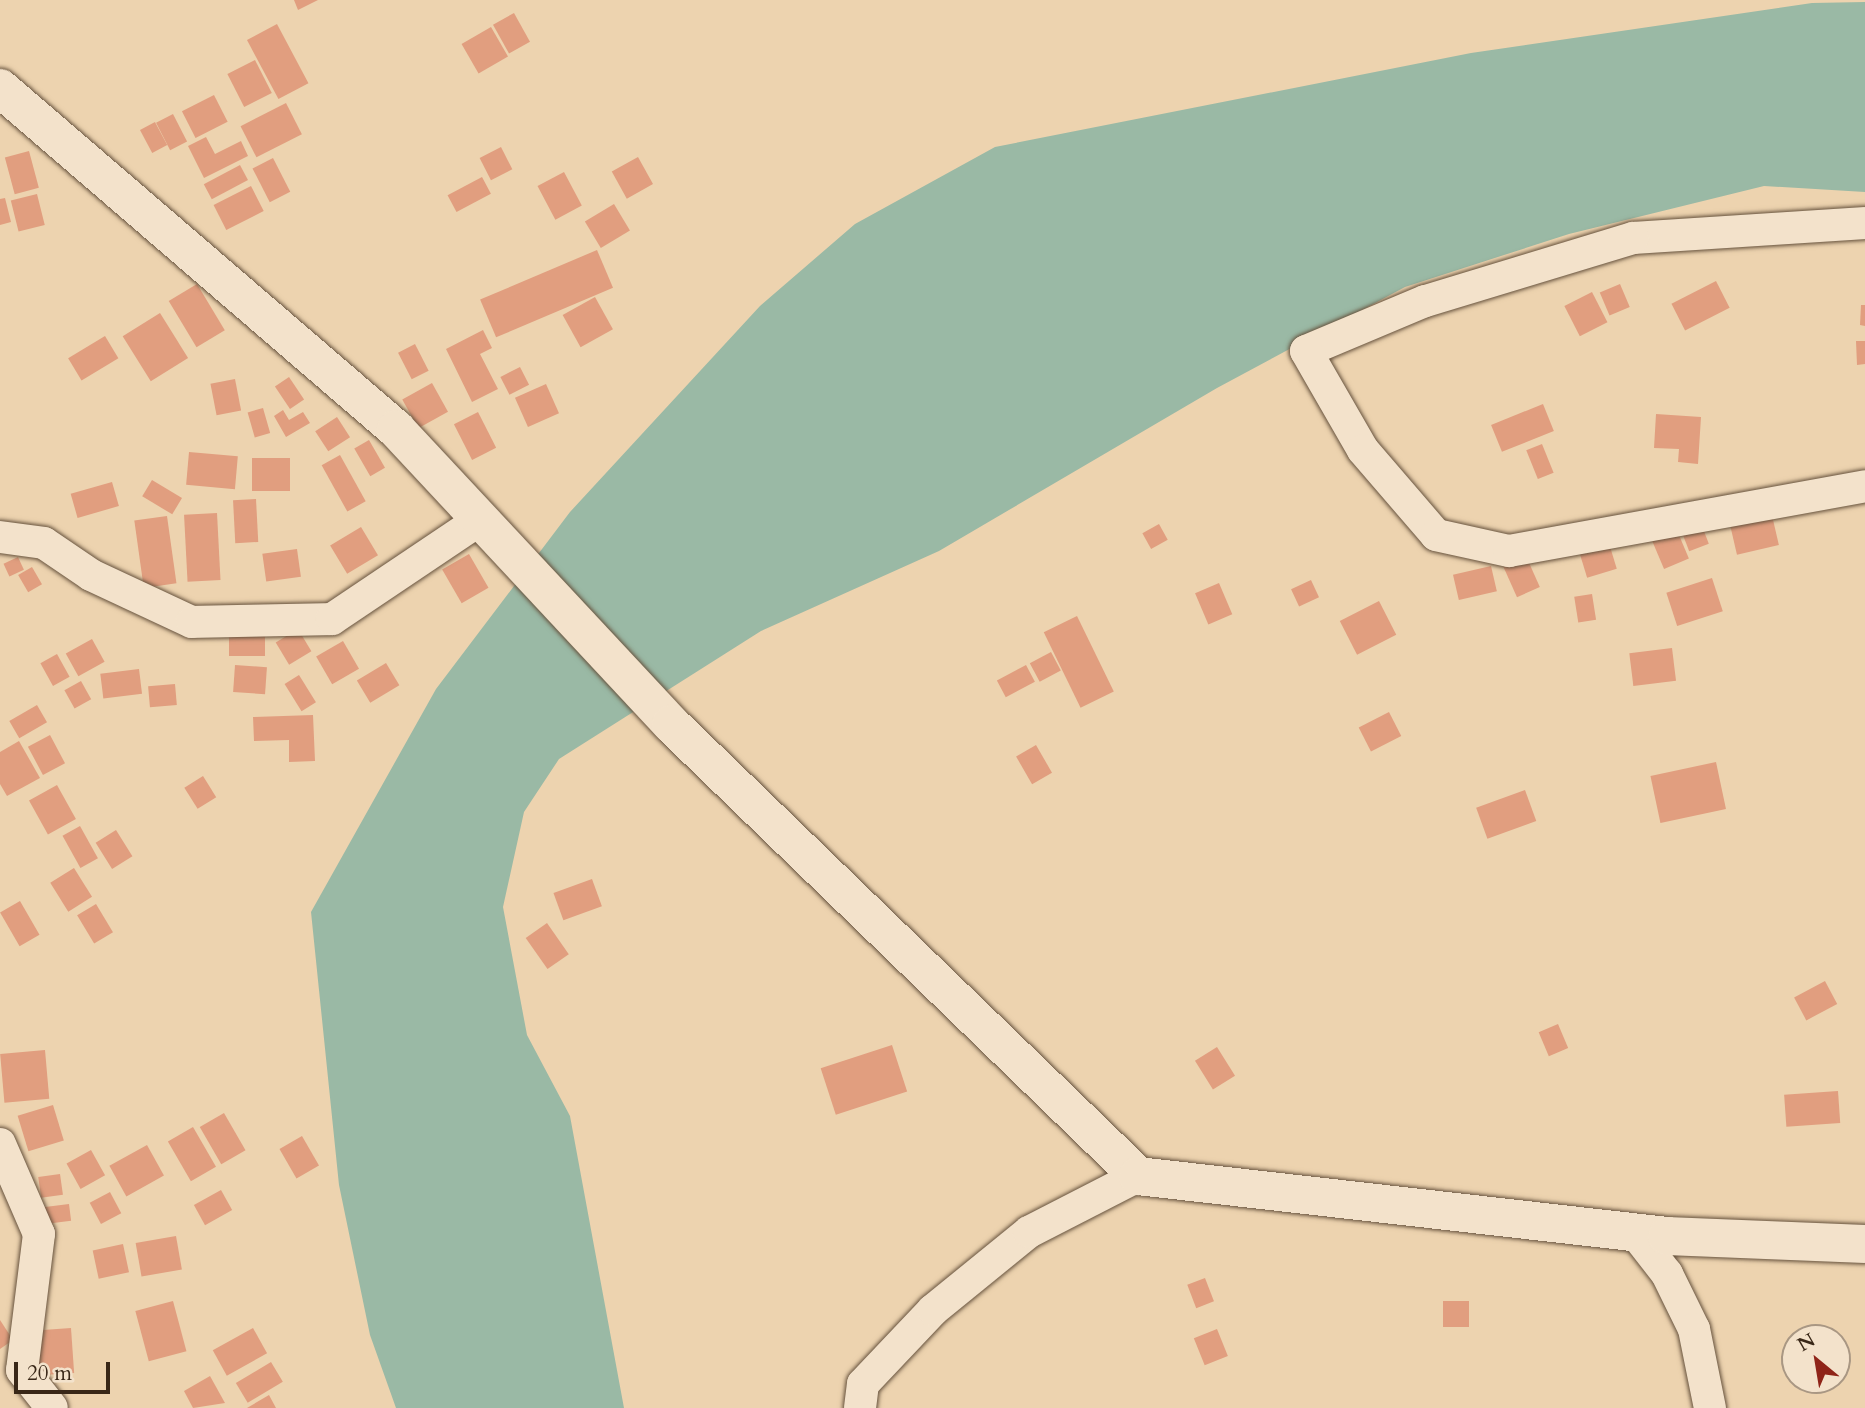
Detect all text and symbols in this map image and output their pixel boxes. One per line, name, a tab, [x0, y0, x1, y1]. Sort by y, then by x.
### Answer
north arrow	[1781, 1324, 1851, 1394]
text: N	[1793, 1327, 1820, 1358]
scale bar	[18, 1348, 114, 1392]
text: 20 m	[27, 1359, 72, 1388]

